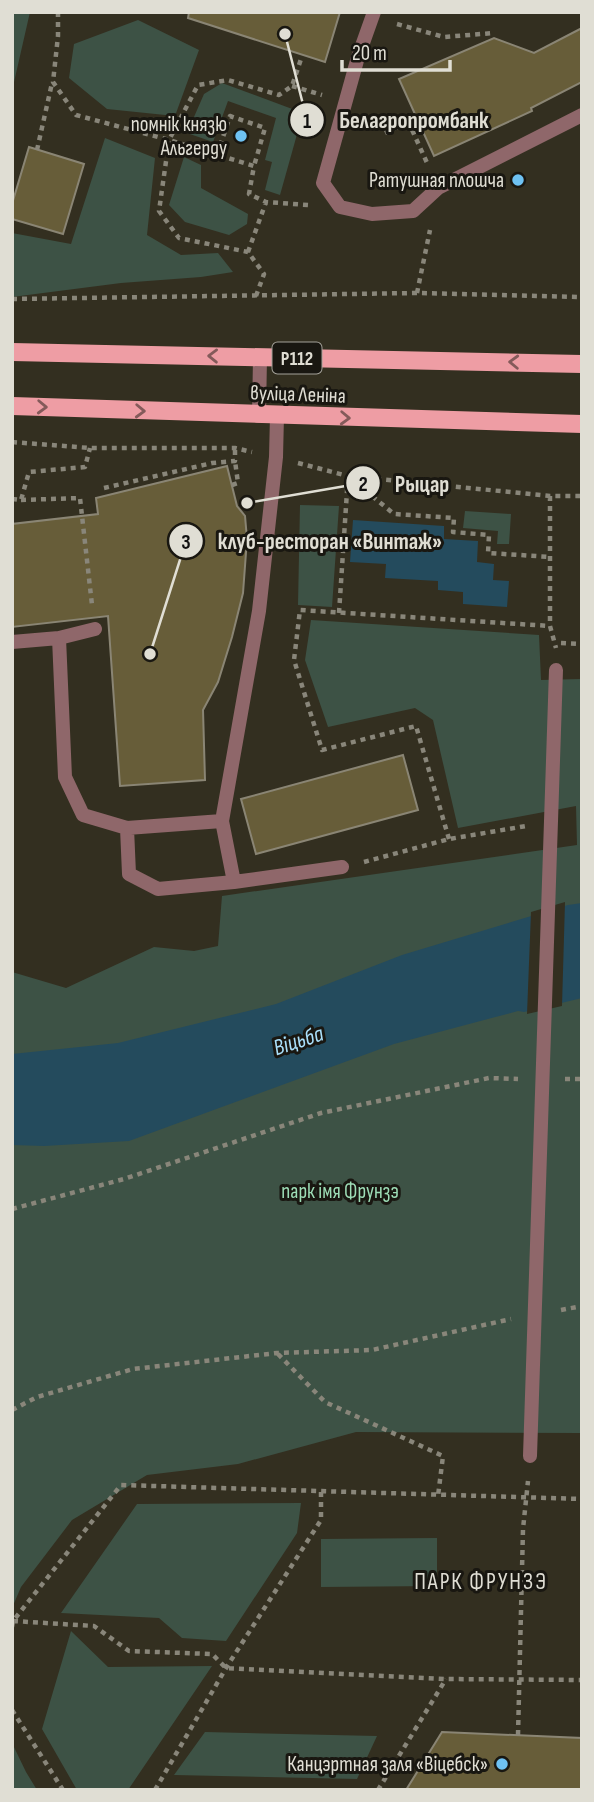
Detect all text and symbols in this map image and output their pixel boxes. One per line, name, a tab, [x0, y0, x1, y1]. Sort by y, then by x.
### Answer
scale bar	[342, 28, 450, 72]
text: 20 m	[352, 41, 387, 66]
callout: Белагропромбанк	[290, 98, 502, 142]
text: Белагропромбанк	[339, 107, 489, 135]
text: 1	[303, 109, 311, 134]
place label: помнік князю Альгерду	[131, 112, 227, 161]
marker: помнік князю Альгерду	[233, 128, 249, 144]
place label: Ратушная плошча	[369, 168, 504, 193]
marker: Ратушная плошча	[510, 172, 526, 188]
road number: Р112	[272, 342, 322, 374]
one-way arrow	[207, 348, 217, 364]
one-way arrow	[508, 354, 518, 370]
street label: вуліца Леніна	[250, 380, 346, 409]
one-way arrow	[37, 400, 48, 415]
one-way arrow	[134, 404, 145, 419]
one-way arrow	[340, 411, 351, 426]
callout: Рыцар	[345, 461, 463, 505]
text: Рыцар	[395, 471, 449, 499]
text: 2	[358, 472, 368, 497]
callout: клуб-ресторан «Винтаж»	[169, 519, 456, 563]
text: клуб-ресторан «Винтаж»	[218, 528, 442, 556]
text: 3	[181, 530, 191, 555]
water label: Віцьба	[270, 1020, 328, 1062]
park label: парк імя Фрунзэ	[281, 1179, 399, 1204]
district label: ПАРК ФРУНЗЭ	[414, 1568, 548, 1596]
place label: Канцэртная заля «Віцебск»	[287, 1752, 488, 1777]
marker: Канцэртная заля «Віцебск»	[494, 1756, 510, 1772]

